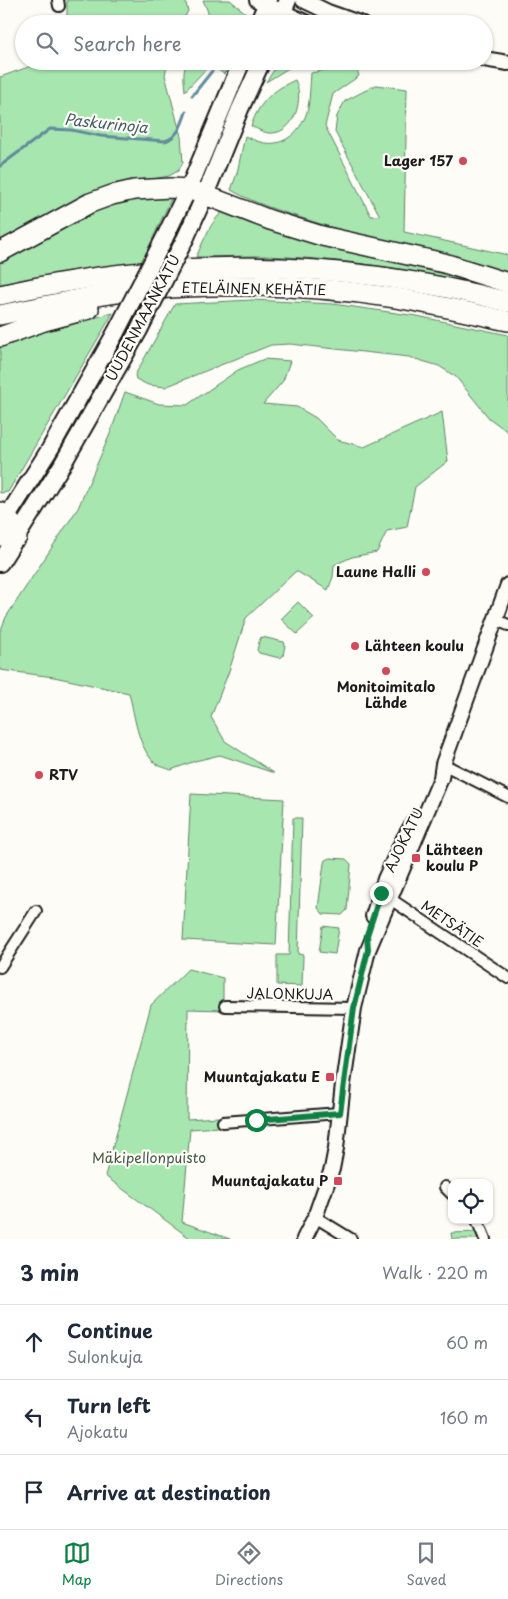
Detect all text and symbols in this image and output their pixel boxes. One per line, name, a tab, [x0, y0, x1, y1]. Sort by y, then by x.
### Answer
search box	[15, 15, 493, 70]
icon: search	[33, 29, 61, 57]
text: Search here	[73, 29, 182, 57]
water label: Paskurinoja	[63, 107, 150, 138]
place label: Lager 157	[384, 150, 453, 171]
marker: Lager 157	[457, 155, 469, 167]
street label: UUDENMAANKATU	[100, 251, 185, 385]
street label: ETELÄINEN KEHÄTIE	[181, 277, 327, 300]
place label: Laune Halli	[336, 561, 416, 582]
marker: Laune Halli	[420, 566, 432, 578]
place label: Lähteen koulu	[365, 635, 464, 656]
marker: Lähteen koulu	[349, 640, 361, 652]
marker: Monitoimitalo Lähde	[380, 665, 392, 677]
place label: Monitoimitalo Lähde	[337, 676, 435, 713]
place label: RTV	[49, 764, 78, 785]
marker: RTV	[33, 769, 45, 781]
street label: AJOKATU	[379, 804, 428, 876]
place label: Lähteen koulu P	[426, 839, 483, 876]
marker: Lähteen koulu P	[410, 852, 422, 864]
route end	[370, 882, 393, 905]
street label: METSÄTIE	[417, 895, 488, 952]
street label: JALONKUJA	[246, 982, 334, 1005]
place label: Muuntajakatu E	[204, 1066, 320, 1087]
marker: Muuntajakatu E	[324, 1071, 336, 1083]
route start	[245, 1109, 268, 1132]
park label: Mäkipellonpuisto	[92, 1147, 206, 1168]
place label: Muuntajakatu P	[211, 1170, 328, 1191]
marker: Muuntajakatu P	[332, 1175, 344, 1187]
map controls	[448, 1179, 493, 1224]
button: locate	[448, 1179, 493, 1224]
text: 3 min	[20, 1256, 79, 1288]
text: Walk · 220 m	[382, 1260, 488, 1284]
text: Continue	[67, 1316, 153, 1344]
icon: ahead	[20, 1328, 48, 1356]
text: 60 m	[446, 1330, 488, 1354]
text: Sulonkuja	[67, 1344, 142, 1368]
text: Turn left	[67, 1391, 151, 1419]
icon: left	[20, 1403, 48, 1431]
text: 160 m	[440, 1405, 488, 1429]
text: Ajokatu	[67, 1419, 128, 1443]
icon: arrive	[20, 1478, 48, 1506]
text: Arrive at destination	[67, 1478, 271, 1506]
tab: Map	[62, 1539, 92, 1590]
tab: Directions	[215, 1539, 283, 1590]
tab: Saved	[407, 1539, 446, 1590]

